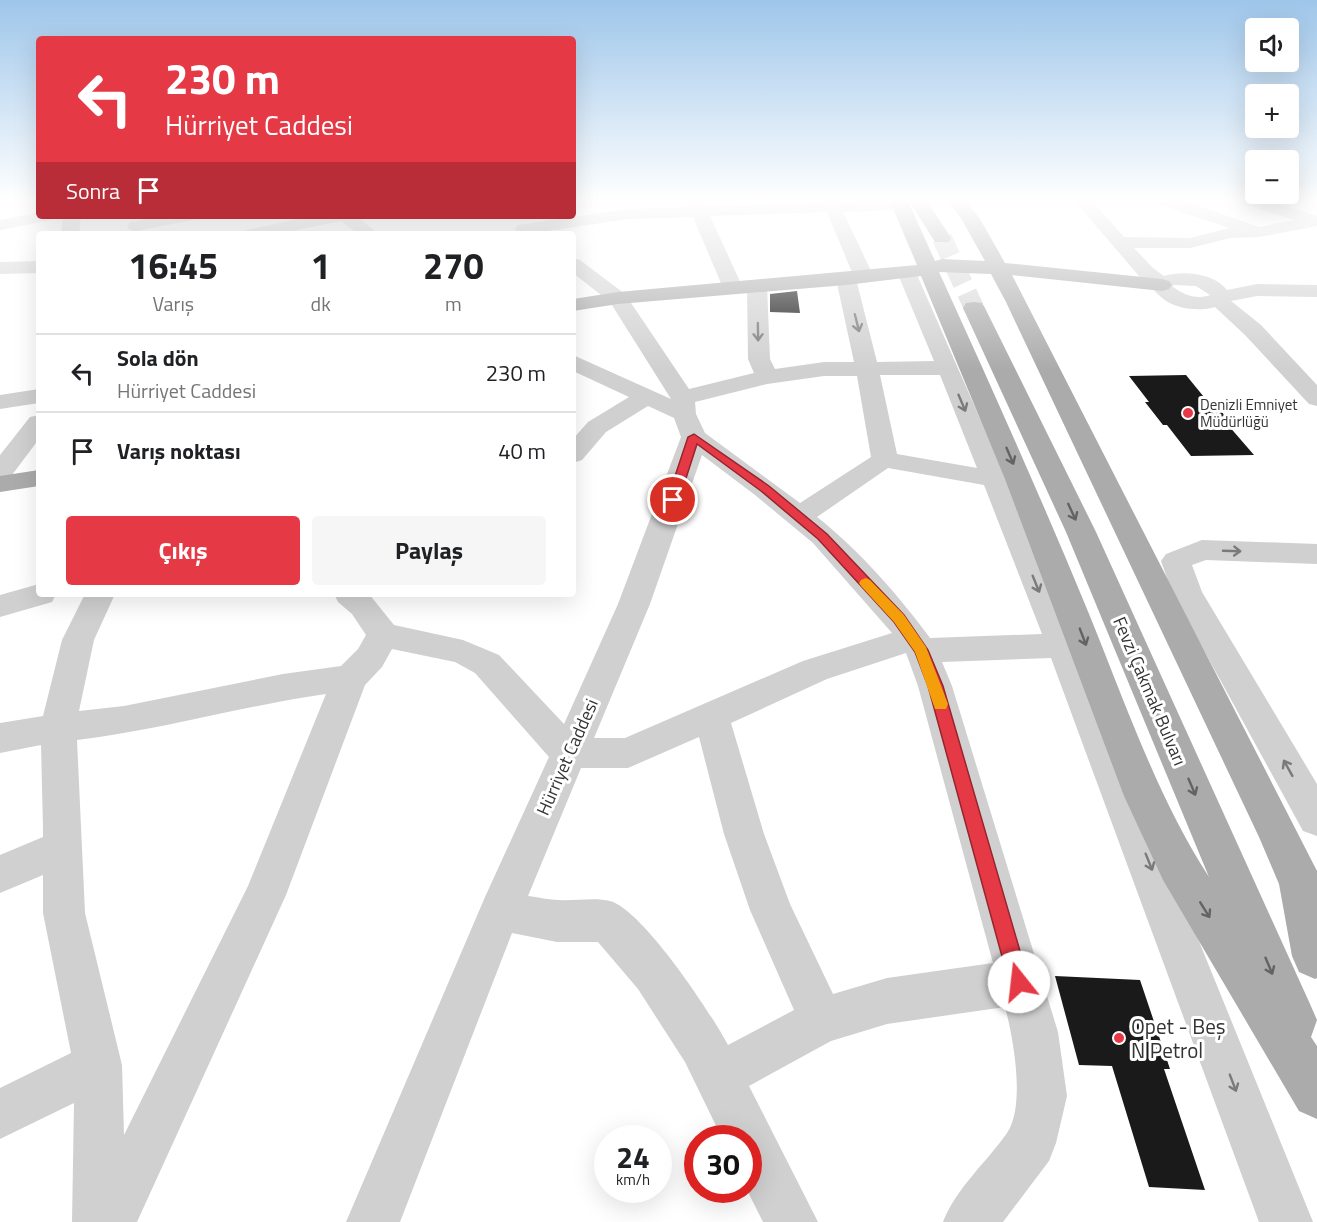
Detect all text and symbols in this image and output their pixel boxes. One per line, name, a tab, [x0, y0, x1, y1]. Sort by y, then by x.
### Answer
map controls	[1245, 18, 1299, 204]
button: sound	[1245, 18, 1299, 72]
text: 230 m	[165, 46, 280, 110]
icon: left	[66, 60, 144, 138]
button: +	[1245, 84, 1299, 138]
text: Hürriyet Caddesi	[165, 104, 353, 145]
button: −	[1245, 150, 1299, 204]
text: Sonra	[66, 174, 120, 208]
icon: arrive	[132, 174, 165, 207]
text: 16:45	[128, 238, 218, 293]
text: 1	[311, 238, 331, 293]
text: 270	[423, 238, 484, 293]
text: Varış	[152, 288, 194, 319]
text: dk	[311, 288, 331, 319]
text: m	[445, 288, 462, 319]
one-way arrow	[851, 313, 863, 332]
one-way arrow	[752, 322, 764, 342]
text: Sola dön	[117, 341, 199, 375]
text: 230 m	[486, 356, 546, 390]
icon: left	[66, 357, 99, 390]
text: Hürriyet Caddesi	[117, 375, 256, 406]
place label: Denizli Emniyet Müdürlüğü	[1200, 393, 1298, 433]
one-way arrow	[957, 394, 968, 412]
marker: Denizli Emniyet Müdürlüğü	[1181, 406, 1195, 420]
text: Varış noktası	[117, 434, 241, 468]
text: 40 m	[498, 434, 546, 468]
icon: arrive	[66, 435, 99, 468]
one-way arrow	[1005, 447, 1016, 465]
pin	[647, 474, 698, 525]
icon: arrive	[656, 483, 689, 516]
one-way arrow	[1067, 503, 1079, 521]
button: Çıkış	[66, 516, 300, 585]
button: Paylaş	[312, 516, 546, 585]
one-way arrow	[1221, 545, 1241, 557]
one-way arrow	[1031, 574, 1042, 592]
street label: Fevzi Çakmak Bulvarı	[1106, 612, 1194, 770]
one-way arrow	[1078, 627, 1089, 646]
street label: Hürriyet Caddesi	[529, 694, 605, 820]
one-way arrow	[1282, 760, 1294, 777]
one-way arrow	[1186, 778, 1198, 796]
one-way arrow	[1144, 852, 1155, 870]
one-way arrow	[1199, 901, 1211, 918]
position arrow	[987, 950, 1051, 1014]
one-way arrow	[1264, 957, 1275, 975]
place label: Opet - Beş N Petrol	[1131, 1010, 1226, 1066]
marker: Opet - Beş N Petrol	[1112, 1031, 1126, 1045]
one-way arrow	[1228, 1073, 1239, 1092]
speed limit sign: 30	[684, 1125, 762, 1203]
text: 24	[616, 1134, 650, 1180]
text: km/h	[616, 1168, 650, 1191]

